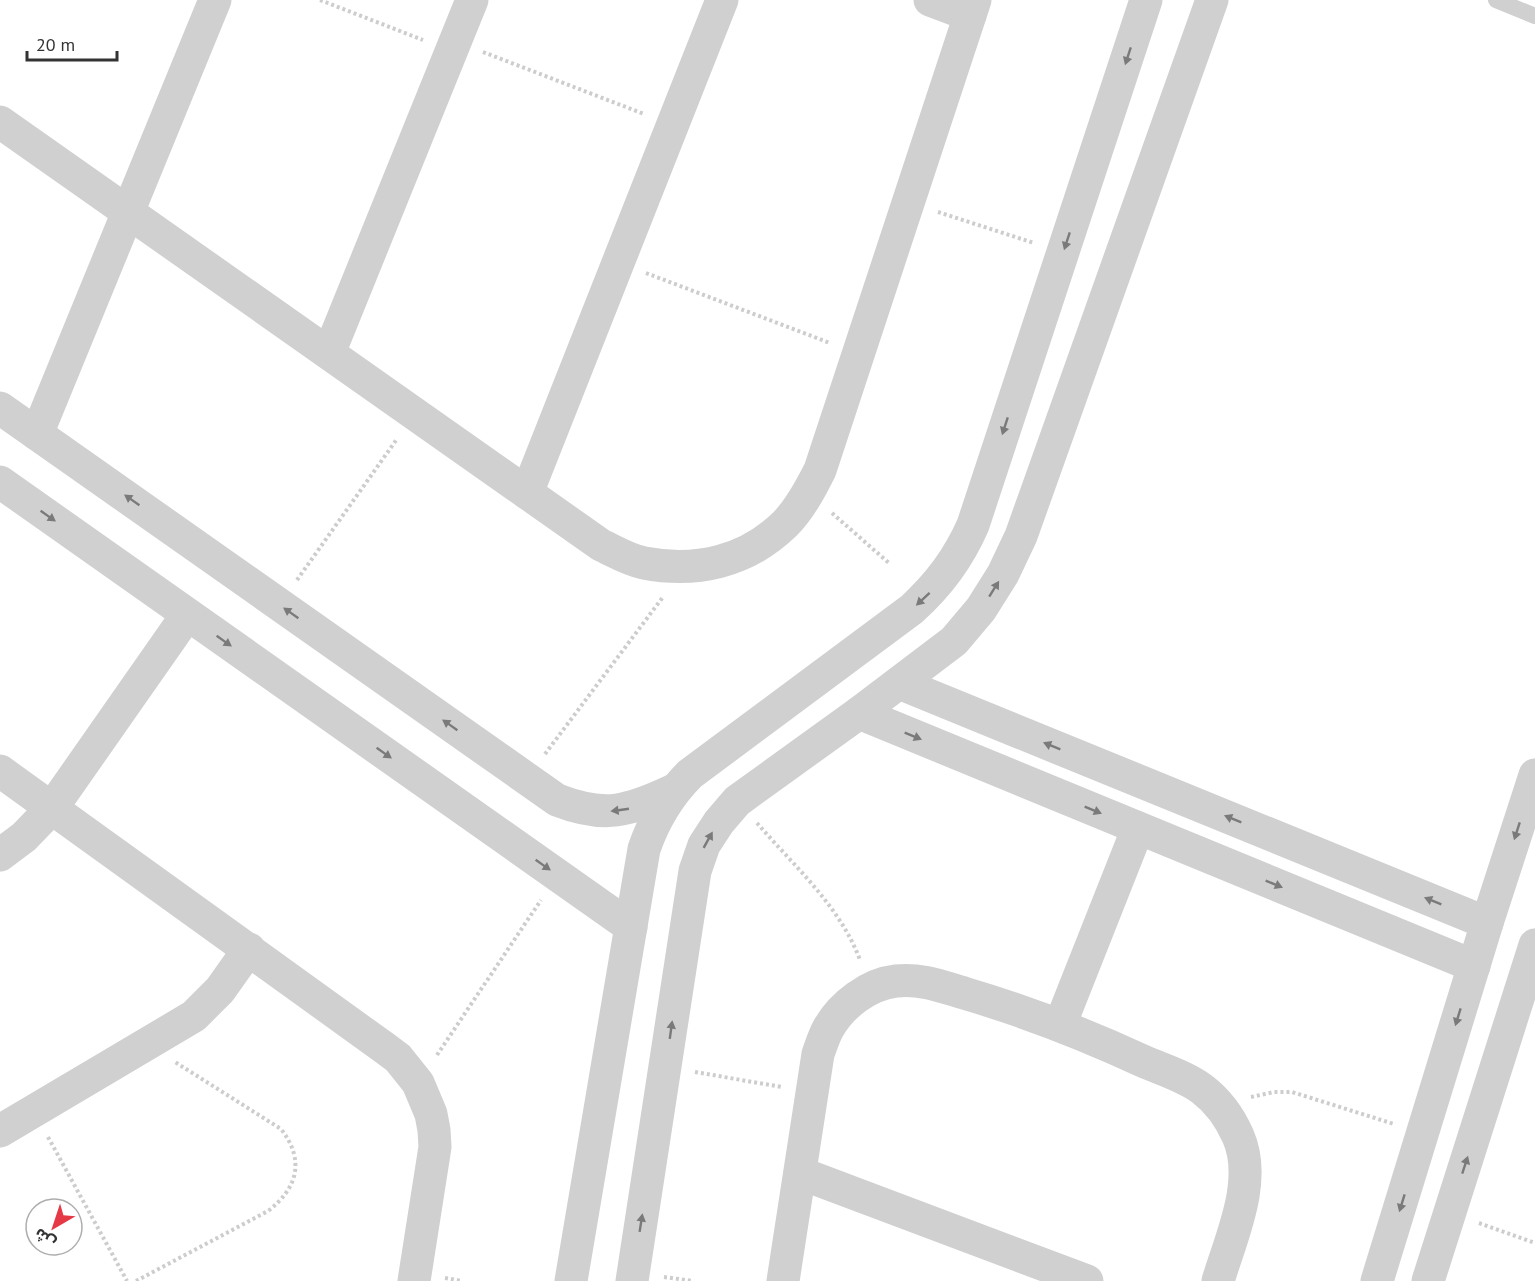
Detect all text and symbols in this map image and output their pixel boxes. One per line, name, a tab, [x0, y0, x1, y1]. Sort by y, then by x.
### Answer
scale bar	[27, 24, 117, 62]
text: 20 m	[36, 33, 75, 56]
one-way arrow	[1123, 47, 1132, 65]
one-way arrow	[1061, 232, 1071, 250]
one-way arrow	[1000, 417, 1010, 435]
one-way arrow	[124, 494, 140, 506]
one-way arrow	[39, 510, 55, 522]
one-way arrow	[988, 581, 999, 597]
one-way arrow	[915, 592, 930, 606]
one-way arrow	[283, 608, 299, 619]
one-way arrow	[216, 635, 232, 647]
one-way arrow	[443, 719, 459, 731]
one-way arrow	[904, 732, 922, 741]
one-way arrow	[1043, 740, 1061, 750]
one-way arrow	[375, 747, 391, 759]
one-way arrow	[610, 805, 629, 814]
one-way arrow	[1085, 805, 1103, 815]
one-way arrow	[1224, 814, 1242, 823]
one-way arrow	[1512, 822, 1521, 840]
one-way arrow	[703, 831, 713, 848]
one-way arrow	[535, 859, 551, 870]
one-way arrow	[1265, 879, 1283, 889]
one-way arrow	[1424, 896, 1442, 905]
one-way arrow	[1453, 1008, 1463, 1026]
one-way arrow	[667, 1021, 676, 1040]
one-way arrow	[1461, 1156, 1470, 1174]
one-way arrow	[1396, 1194, 1406, 1212]
north arrow	[24, 1197, 84, 1257]
one-way arrow	[637, 1214, 646, 1233]
text: ش	[30, 1224, 59, 1253]

